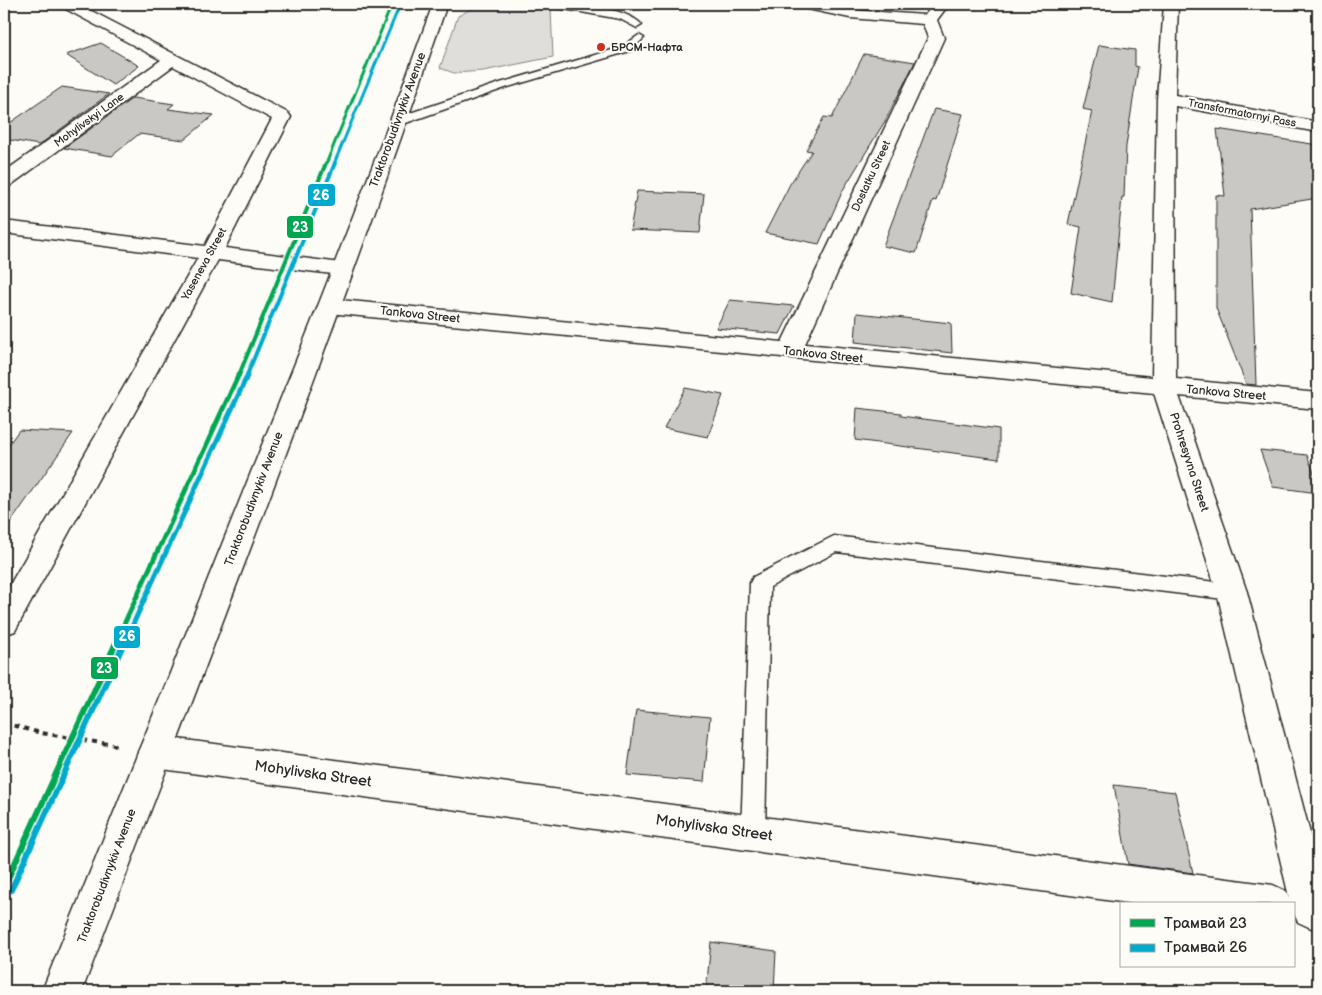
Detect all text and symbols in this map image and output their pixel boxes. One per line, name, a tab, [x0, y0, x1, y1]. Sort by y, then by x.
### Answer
marker: БРСМ-Нафта	[595, 41, 607, 53]
place label: БРСМ-Нафта	[611, 41, 683, 54]
street label: Traktorobudivnykiv Avenue	[367, 50, 429, 190]
street label: Mohylivskyi Lane	[52, 90, 127, 150]
street label: Transformatornyi Pass	[1187, 96, 1298, 130]
street label: Dostatku Street	[849, 138, 893, 213]
line badge: 26	[307, 183, 336, 207]
text: 26	[313, 187, 329, 204]
line badge: 23	[286, 215, 314, 239]
text: 23	[292, 219, 308, 236]
street label: Yaseneva Street	[178, 225, 230, 303]
street label: Tankova Street	[379, 303, 461, 327]
street label: Tankova Street	[782, 343, 864, 367]
street label: Tankova Street	[1185, 382, 1267, 404]
street label: Prohresyvna Street	[1166, 411, 1212, 514]
street label: Traktorobudivnykiv Avenue	[221, 430, 287, 568]
line badge: 26	[113, 625, 141, 649]
text: 26	[119, 628, 135, 645]
line badge: 23	[90, 656, 119, 680]
text: 23	[96, 660, 112, 677]
street label: Mohylivska Street	[253, 756, 373, 792]
street label: Traktorobudivnykiv Avenue	[74, 807, 140, 945]
street label: Mohylivska Street	[654, 810, 774, 846]
legend	[1120, 902, 1294, 968]
text: Трамвай 23	[1164, 914, 1247, 933]
text: Трамвай 26	[1164, 938, 1247, 957]

